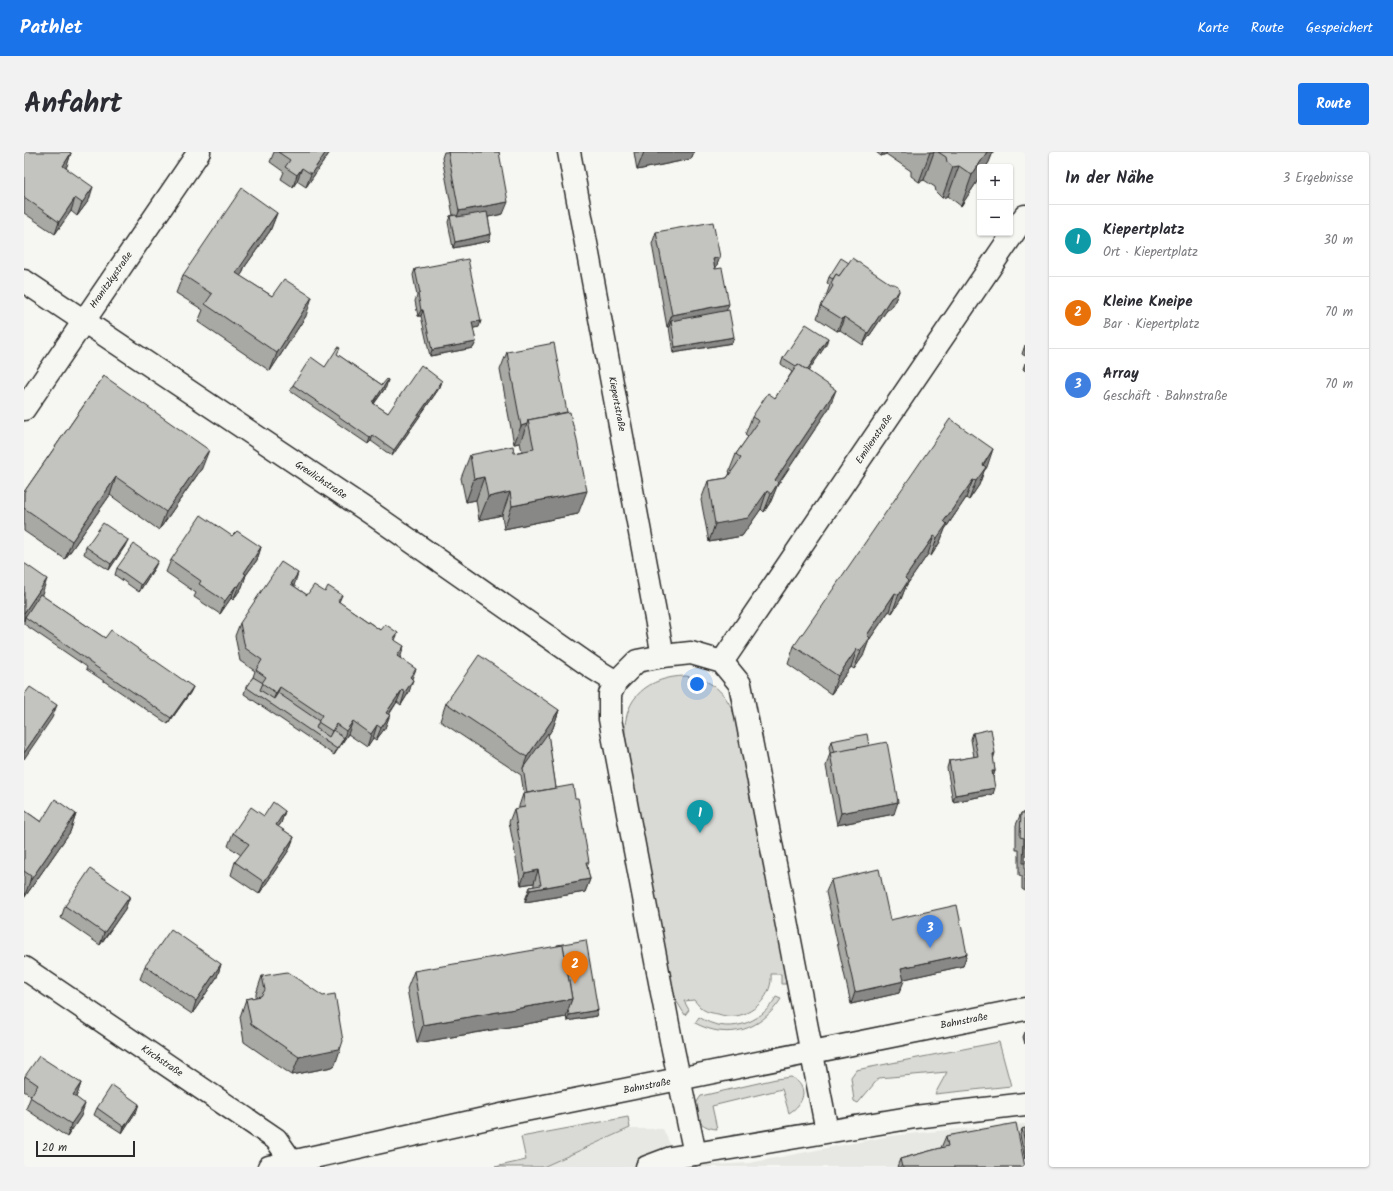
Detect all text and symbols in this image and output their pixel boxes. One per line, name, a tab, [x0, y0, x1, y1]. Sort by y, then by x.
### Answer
text: Pathlet	[20, 13, 82, 43]
text: Karte	[1198, 17, 1229, 39]
text: Route	[1251, 17, 1284, 39]
text: Gespeichert	[1306, 17, 1373, 39]
text: Anfahrt	[24, 82, 122, 127]
button: Route	[1298, 83, 1369, 125]
map controls	[977, 164, 1013, 236]
button: +	[977, 164, 1013, 200]
text: In der Nähe	[1065, 165, 1154, 192]
text: 3 Ergebnisse	[1283, 168, 1353, 189]
button: −	[977, 200, 1013, 236]
text: Kiepertplatz	[1103, 218, 1185, 242]
text: 1	[1076, 230, 1080, 251]
text: 30 m	[1324, 230, 1353, 251]
text: Ort · Kiepertplatz	[1103, 242, 1198, 263]
street label: Hranitzkystraße	[85, 248, 137, 312]
text: Kleine Kneipe	[1103, 290, 1193, 314]
text: 2	[1074, 302, 1082, 323]
text: 70 m	[1325, 302, 1353, 323]
text: Bar · Kiepertplatz	[1103, 314, 1199, 335]
text: Array	[1103, 362, 1139, 386]
text: 3	[1074, 374, 1082, 395]
text: 70 m	[1325, 374, 1353, 395]
street label: Kiepertstraße	[604, 375, 630, 433]
text: Geschäft · Bahnstraße	[1103, 386, 1227, 407]
street label: Emilienstraße	[851, 410, 897, 467]
street label: Greulichstraße	[292, 457, 351, 504]
your location	[687, 674, 707, 694]
pin: 1	[687, 800, 713, 833]
pin: 3	[917, 915, 943, 948]
pin: 2	[562, 951, 588, 984]
street label: Bahnstraße	[939, 1008, 990, 1033]
street label: Kirchstraße	[138, 1041, 187, 1081]
street label: Bahnstraße	[622, 1073, 673, 1098]
scale bar	[36, 1139, 135, 1158]
text: 20 m	[42, 1139, 67, 1157]

